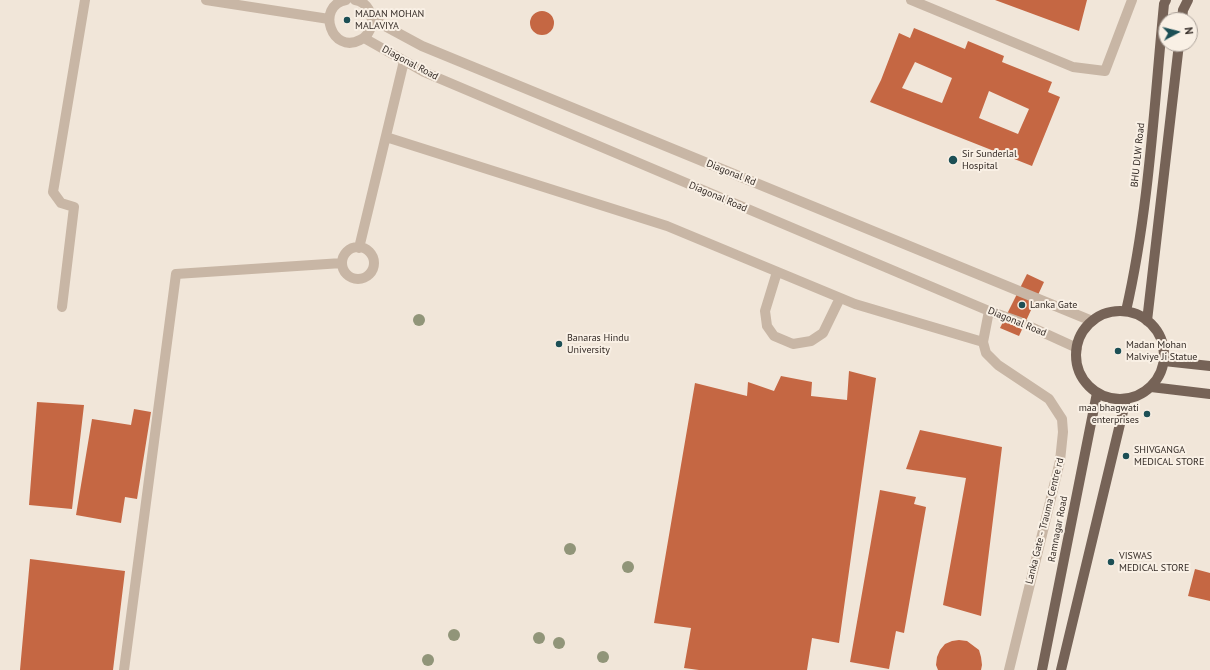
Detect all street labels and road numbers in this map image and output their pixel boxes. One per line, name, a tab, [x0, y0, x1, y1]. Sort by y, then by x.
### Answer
street label: Diagonal Road	[380, 43, 440, 83]
street label: BHU DLW Road	[1129, 122, 1147, 188]
street label: Diagonal Rd	[705, 158, 757, 188]
street label: Diagonal Road	[687, 179, 749, 215]
street label: Diagonal Road	[986, 305, 1048, 339]
street label: Lanka Gate - Trauma Centre rd	[1024, 457, 1066, 585]
street label: Ramnagar Road	[1046, 495, 1070, 563]

